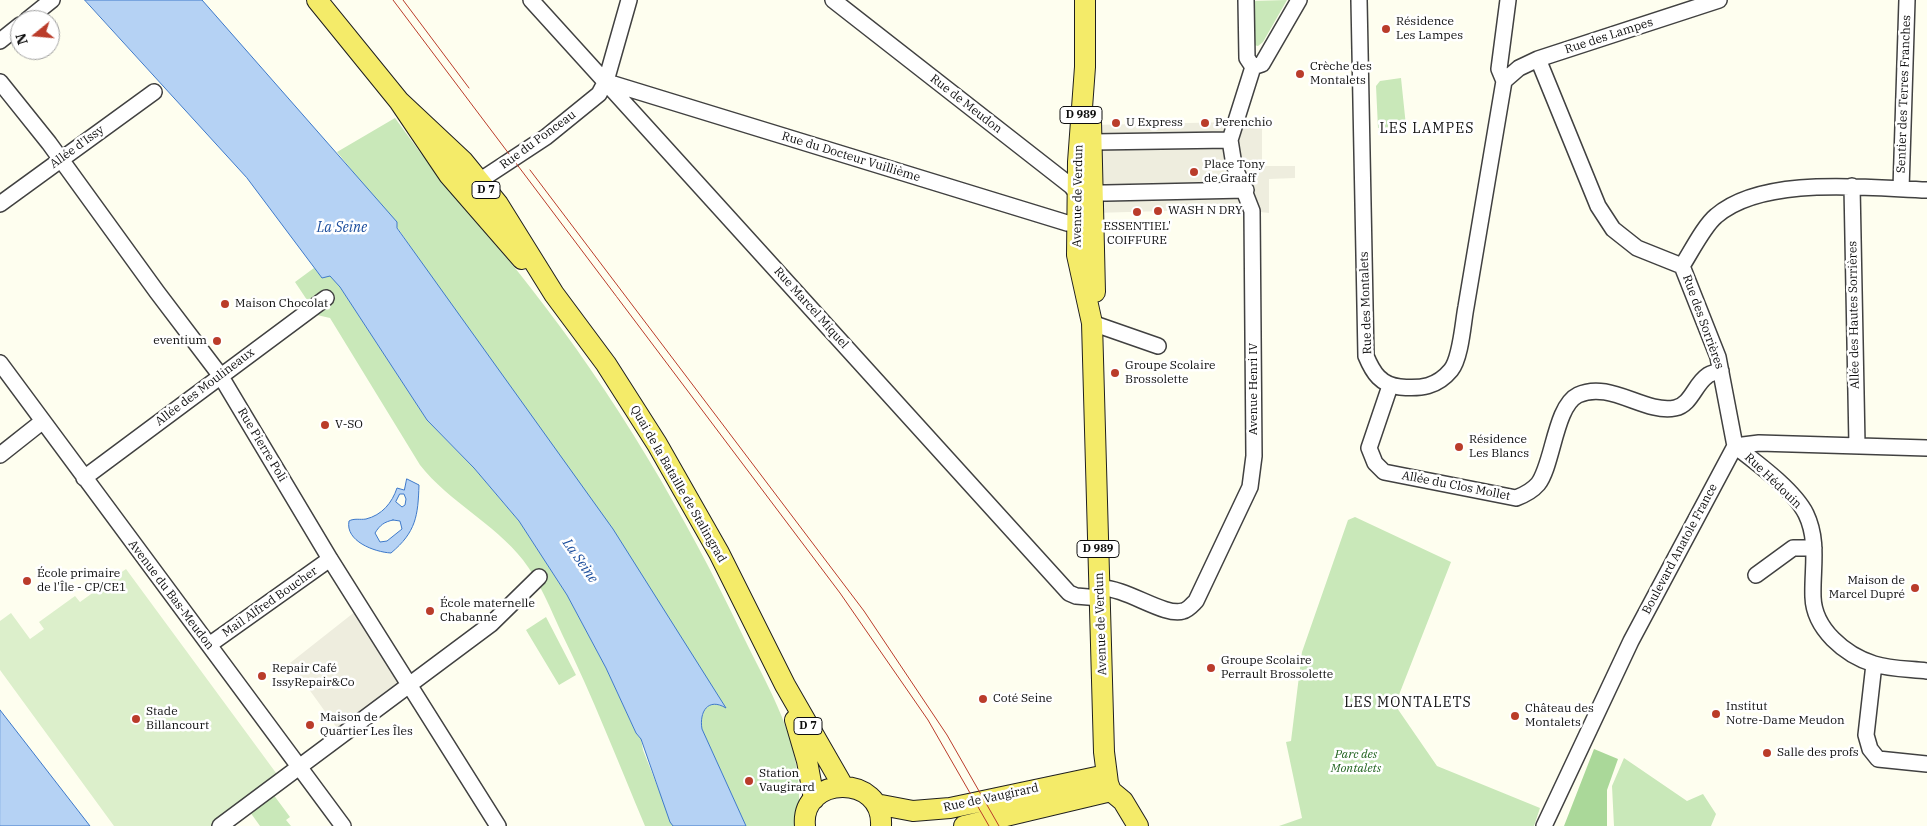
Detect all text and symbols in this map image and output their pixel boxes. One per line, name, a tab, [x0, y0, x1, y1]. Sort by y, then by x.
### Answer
north arrow	[10, 10, 60, 60]
place label: Résidence Les Lampes	[1396, 15, 1463, 43]
street label: Rue des Lampes	[1563, 15, 1655, 57]
street label: Sentier des Terres Franches	[1894, 15, 1914, 173]
marker: Résidence Les Lampes	[1380, 23, 1392, 35]
text: N	[11, 31, 32, 47]
place label: Crèche des Montalets	[1310, 60, 1372, 88]
marker: Crèche des Montalets	[1294, 68, 1306, 80]
street label: Rue de Meudon	[927, 71, 1005, 137]
road number: D 989	[1060, 106, 1102, 124]
street label: Rue du Ponceau	[497, 108, 579, 172]
place label: U Express	[1126, 116, 1183, 130]
place label: Perenchio	[1215, 116, 1272, 130]
marker: U Express	[1110, 117, 1122, 129]
marker: Perenchio	[1199, 117, 1211, 129]
district label: LES LAMPES	[1378, 121, 1476, 137]
street label: Allée d'Issy	[47, 123, 107, 171]
street label: Rue du Docteur Vuillième	[780, 129, 922, 185]
street label: Avenue de Verdun	[1070, 144, 1086, 248]
place label: Place Tony de Graaff	[1204, 158, 1265, 186]
marker: Place Tony de Graaff	[1188, 166, 1200, 178]
road number: D 7	[472, 182, 500, 198]
place label: WASH N DRY	[1168, 204, 1243, 218]
marker: WASH N DRY	[1152, 205, 1164, 217]
marker: ESSENTIEL' COIFFURE	[1131, 206, 1143, 218]
water label: La Seine	[317, 220, 367, 236]
place label: ESSENTIEL' COIFFURE	[1103, 220, 1171, 248]
street label: Allée des Hautes Sorrières	[1846, 241, 1862, 389]
street label: Rue des Montalets	[1357, 251, 1375, 355]
street label: Rue Marcel Miquel	[771, 264, 851, 352]
street label: Rue des Sorrières	[1679, 273, 1727, 371]
place label: Maison Chocolat	[235, 297, 328, 311]
marker: Maison Chocolat	[219, 298, 231, 310]
place label: eventium	[153, 334, 207, 348]
marker: eventium	[211, 335, 223, 347]
street label: Avenue Henri IV	[1247, 343, 1261, 435]
street label: Allée des Moulineaux	[153, 345, 257, 429]
place label: Groupe Scolaire Brossolette	[1125, 359, 1215, 387]
marker: Groupe Scolaire Brossolette	[1109, 367, 1121, 379]
street label: Quai de la Bataille de Stalingrad	[627, 403, 729, 565]
street label: Rue Pierre Poli	[234, 405, 290, 485]
place label: V-SO	[335, 418, 363, 432]
marker: V-SO	[319, 419, 331, 431]
place label: Résidence Les Blancs	[1469, 433, 1529, 461]
marker: Résidence Les Blancs	[1453, 441, 1465, 453]
street label: Rue Hédouin	[1742, 450, 1804, 512]
street label: Allée du Clos Mollet	[1400, 468, 1512, 504]
street label: Boulevard Anatole France	[1639, 481, 1721, 617]
water label: La Seine	[559, 536, 601, 586]
street label: Avenue du Bas-Meudon	[125, 537, 217, 653]
road number: D 989	[1077, 540, 1119, 558]
street label: Mail Alfred Boucher	[220, 564, 320, 640]
place label: École primaire de l'Île - CP/CE1	[37, 567, 126, 595]
street label: Avenue de Verdun	[1092, 572, 1110, 676]
place label: Maison de Marcel Dupré	[1829, 574, 1905, 602]
marker: École primaire de l'Île - CP/CE1	[21, 575, 33, 587]
marker: Maison de Marcel Dupré	[1909, 582, 1921, 594]
place label: École maternelle Chabanne	[440, 597, 535, 625]
marker: École maternelle Chabanne	[424, 605, 436, 617]
place label: Groupe Scolaire Perrault Brossolette	[1221, 654, 1333, 682]
place label: Repair Café IssyRepair&Co	[272, 662, 355, 690]
marker: Groupe Scolaire Perrault Brossolette	[1205, 662, 1217, 674]
marker: Repair Café IssyRepair&Co	[256, 670, 268, 682]
place label: Coté Seine	[993, 692, 1052, 706]
marker: Coté Seine	[977, 693, 989, 705]
district label: LES MONTALETS	[1343, 695, 1473, 711]
place label: Institut Notre-Dame Meudon	[1726, 700, 1845, 728]
place label: Château des Montalets	[1525, 702, 1594, 730]
place label: Stade Billancourt	[146, 705, 209, 733]
marker: Institut Notre-Dame Meudon	[1710, 708, 1722, 720]
marker: Château des Montalets	[1509, 710, 1521, 722]
place label: Maison de Quartier Les Îles	[320, 711, 413, 739]
marker: Stade Billancourt	[130, 713, 142, 725]
road number: D 7	[794, 718, 822, 734]
marker: Maison de Quartier Les Îles	[304, 719, 316, 731]
place label: Salle des profs	[1777, 746, 1859, 760]
marker: Salle des profs	[1761, 747, 1773, 759]
park label: Parc des Montalets	[1331, 748, 1381, 776]
place label: Station Vaugirard	[759, 767, 815, 795]
marker: Station Vaugirard	[743, 775, 755, 787]
street label: Rue de Vaugirard	[942, 781, 1040, 815]

